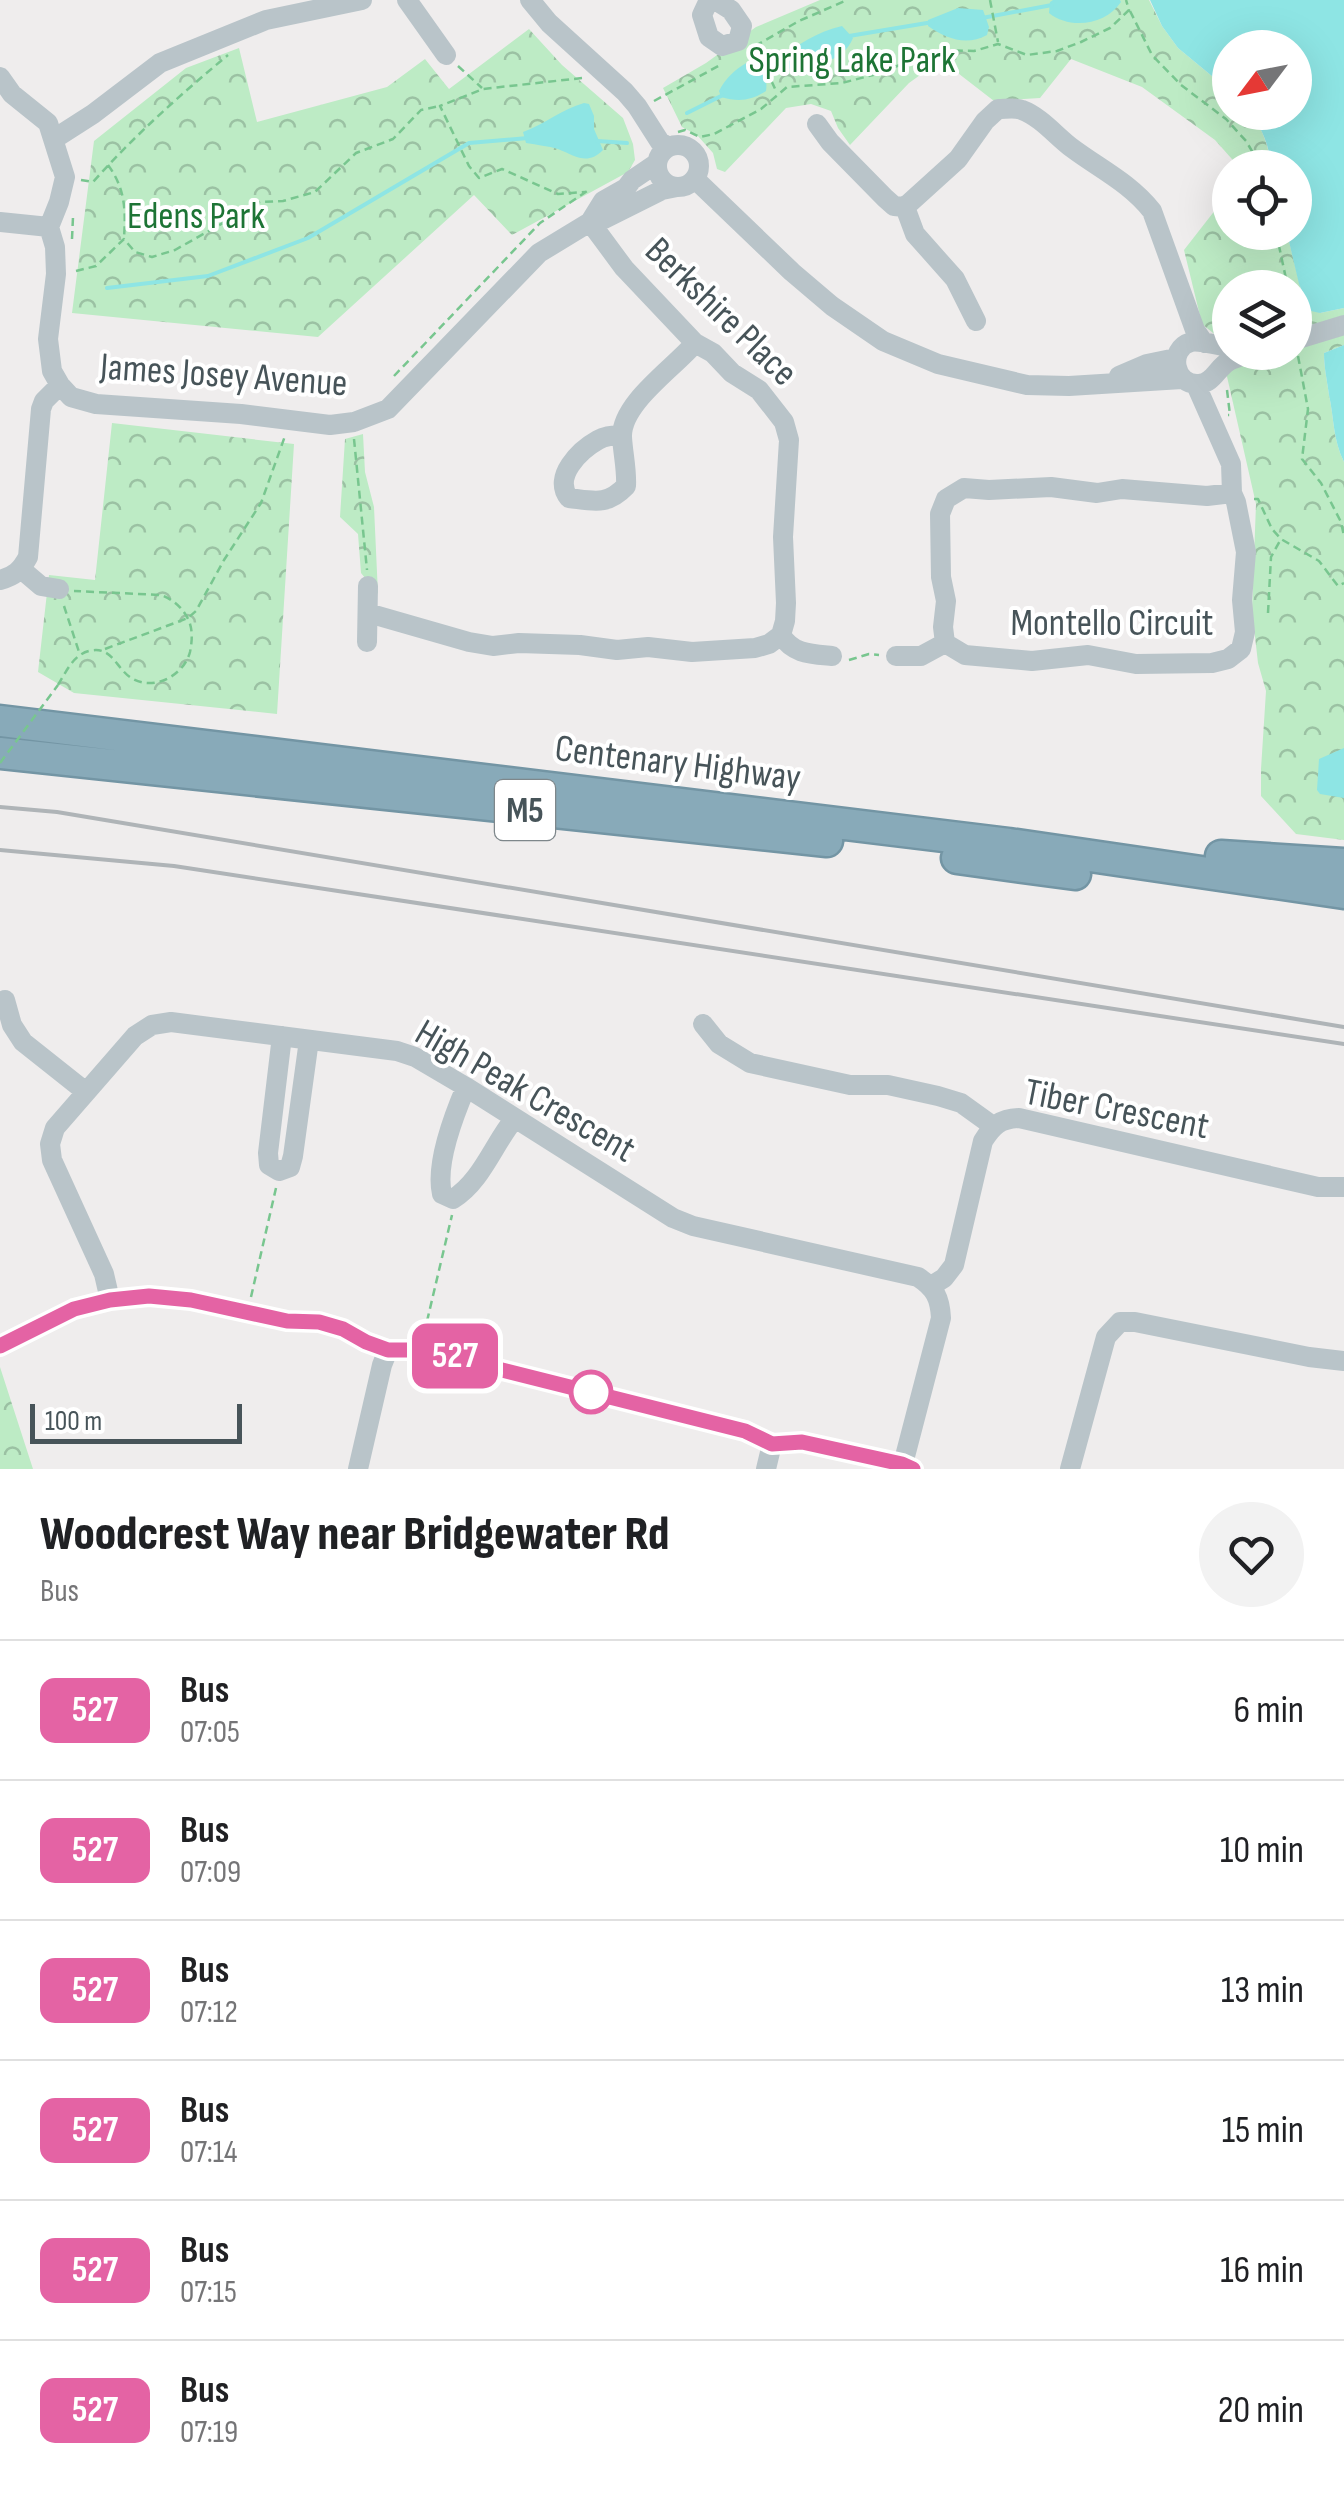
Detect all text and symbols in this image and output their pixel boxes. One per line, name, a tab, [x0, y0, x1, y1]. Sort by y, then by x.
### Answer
north arrow	[1212, 30, 1312, 130]
map controls	[1212, 30, 1312, 370]
park label: Spring Lake Park	[749, 38, 956, 83]
button: locate	[1212, 150, 1312, 250]
park label: Edens Park	[127, 194, 266, 239]
street label: Berkshire Place	[636, 229, 806, 396]
button: layers	[1212, 270, 1312, 370]
street label: James Josey Avenue	[98, 344, 349, 407]
street label: Montello Circuit	[1011, 601, 1213, 646]
street label: Centenary Highway	[553, 726, 803, 801]
road number: M5	[495, 780, 555, 840]
street label: High Peak Crescent	[407, 1010, 643, 1172]
street label: Tiber Crescent	[1021, 1070, 1213, 1149]
line badge: 527	[398, 1324, 512, 1388]
text: 527	[432, 1335, 478, 1378]
unlabelled marker	[570, 1371, 612, 1413]
scale bar	[30, 1399, 242, 1444]
text: 100 m	[45, 1405, 102, 1438]
button: heart	[1199, 1502, 1304, 1607]
text: Woodcrest Way near Bridgewater Rd	[40, 1506, 669, 1563]
text: Bus	[40, 1572, 79, 1611]
text: Bus	[180, 1668, 229, 1713]
text: 6 min	[1234, 1688, 1304, 1733]
text: 527	[72, 1689, 118, 1732]
text: 07:05	[180, 1713, 240, 1752]
text: Bus	[180, 1808, 229, 1853]
text: 10 min	[1220, 1828, 1304, 1873]
text: 527	[72, 1829, 118, 1872]
text: 07:09	[180, 1853, 241, 1892]
text: Bus	[180, 1948, 229, 1993]
text: 13 min	[1221, 1968, 1304, 2013]
text: 527	[72, 1969, 118, 2012]
text: 07:12	[180, 1993, 238, 2032]
text: Bus	[180, 2088, 229, 2133]
text: 15 min	[1222, 2108, 1304, 2153]
text: 527	[72, 2109, 118, 2152]
text: 07:14	[180, 2133, 237, 2172]
text: Bus	[180, 2228, 229, 2273]
text: 16 min	[1220, 2248, 1304, 2293]
text: 527	[72, 2249, 118, 2292]
text: 07:15	[180, 2273, 237, 2312]
text: Bus	[180, 2368, 229, 2413]
text: 20 min	[1218, 2388, 1304, 2433]
text: 527	[72, 2389, 118, 2432]
text: 07:19	[180, 2413, 238, 2452]

